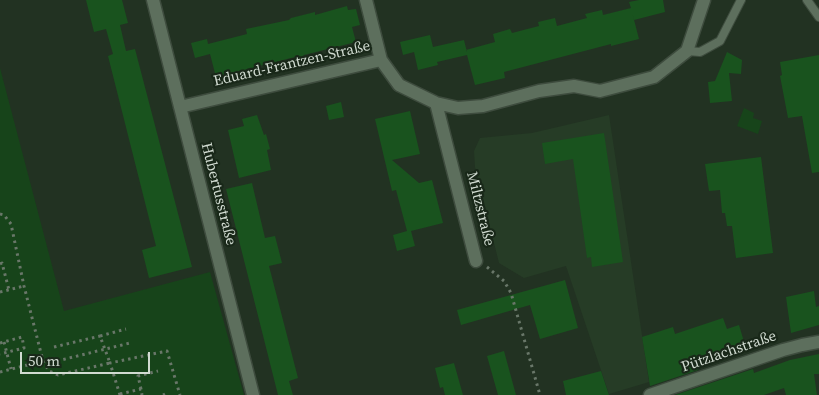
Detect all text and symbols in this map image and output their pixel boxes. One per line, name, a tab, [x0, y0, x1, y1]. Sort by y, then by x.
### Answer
street label: Eduard-Frantzen-Straße	[212, 37, 372, 91]
street label: Hubertusstraße	[197, 141, 239, 247]
street label: Miltzstraße	[462, 170, 498, 248]
street label: Pützlachstraße	[679, 327, 779, 377]
scale bar	[22, 342, 152, 374]
text: 50 m	[28, 350, 60, 371]

